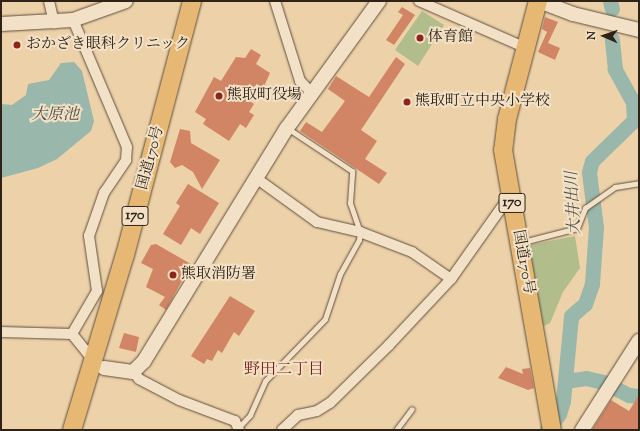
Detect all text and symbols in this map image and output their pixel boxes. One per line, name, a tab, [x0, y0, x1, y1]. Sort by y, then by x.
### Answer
north arrow	[584, 16, 624, 56]
place label: 体育館	[428, 29, 473, 47]
text: N	[584, 31, 600, 40]
marker: 体育館	[415, 33, 425, 43]
place label: おかざき眼科クリニック	[26, 36, 191, 54]
marker: おかざき眼科クリニック	[11, 39, 23, 51]
place label: 熊取町役場	[227, 87, 302, 105]
marker: 熊取町役場	[214, 91, 224, 101]
place label: 熊取町立中央小学校	[415, 93, 550, 111]
marker: 熊取町立中央小学校	[402, 97, 412, 107]
water label: 大原池	[31, 106, 79, 126]
street label: 国道170号	[134, 124, 168, 192]
water label: 大井出川	[564, 171, 586, 235]
road number: 170	[498, 191, 526, 215]
road number: 170	[121, 204, 149, 228]
street label: 国道170号	[508, 228, 538, 296]
place label: 熊取消防署	[181, 266, 256, 284]
marker: 熊取消防署	[168, 270, 178, 280]
district label: 野田二丁目	[244, 361, 324, 381]

